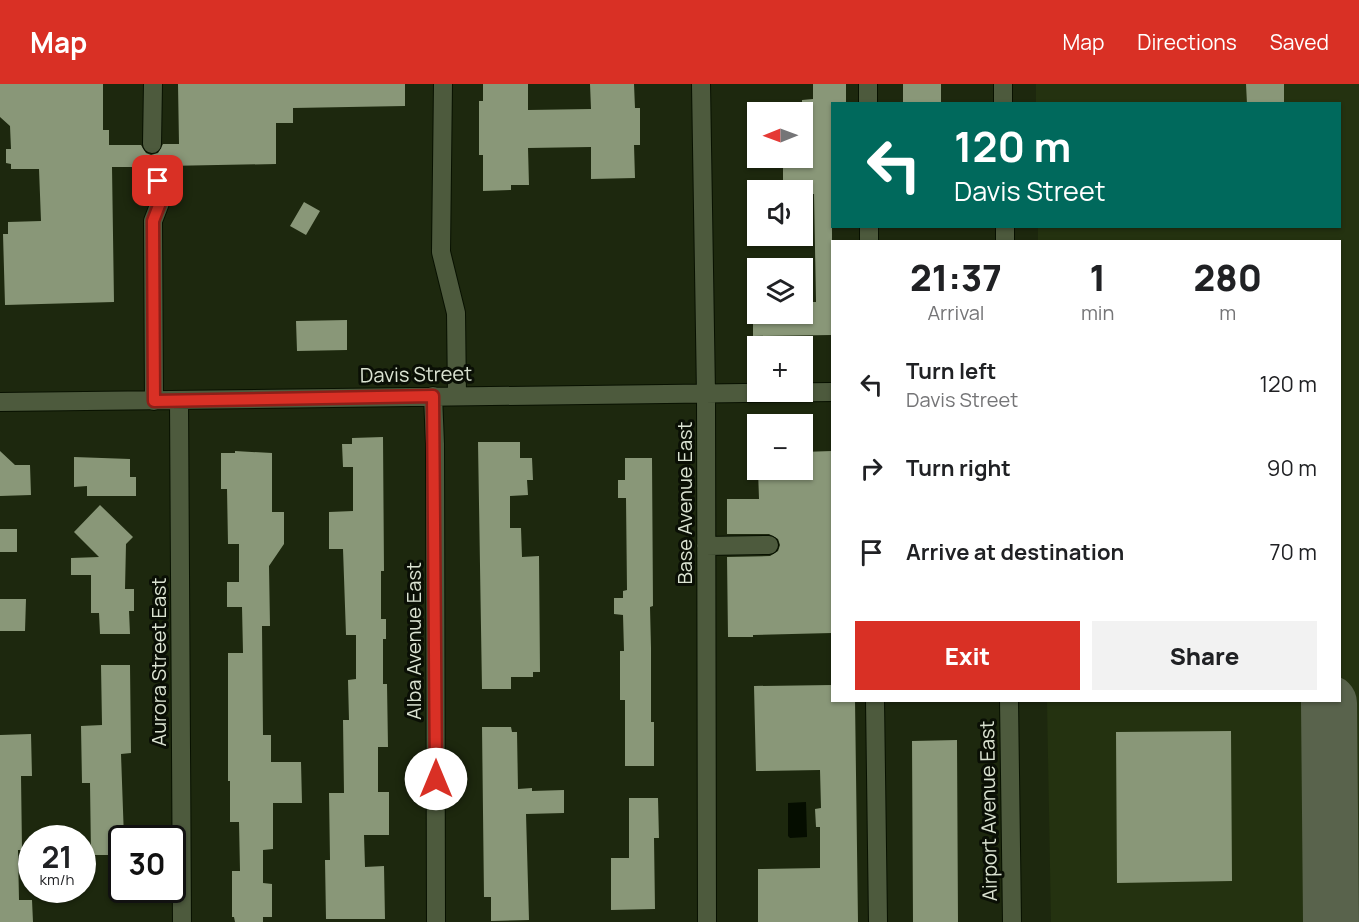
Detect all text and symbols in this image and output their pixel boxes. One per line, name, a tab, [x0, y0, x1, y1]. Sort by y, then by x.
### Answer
text: Map	[30, 23, 87, 61]
text: Map	[1063, 28, 1104, 56]
text: Directions	[1137, 28, 1237, 56]
text: Saved	[1270, 28, 1329, 56]
north arrow	[747, 102, 813, 168]
map controls	[747, 102, 813, 480]
text: 120 m	[954, 117, 1071, 175]
icon: left	[855, 126, 933, 204]
pin	[132, 155, 183, 206]
icon: arrive	[141, 164, 174, 197]
text: Davis Street	[954, 172, 1105, 209]
button: sound	[747, 180, 813, 246]
text: 21:37	[910, 253, 1002, 302]
text: 1	[1089, 253, 1106, 302]
text: 280	[1193, 253, 1262, 302]
button: layers	[747, 258, 813, 324]
text: Arrival	[927, 299, 985, 326]
text: min	[1081, 299, 1114, 326]
text: m	[1219, 299, 1236, 326]
button: +	[747, 336, 813, 402]
text: Turn left	[906, 356, 996, 386]
street label: Davis Street	[360, 360, 472, 388]
icon: left	[855, 368, 888, 401]
text: 120 m	[1259, 369, 1317, 399]
text: Davis Street	[906, 386, 1018, 413]
button: −	[747, 414, 813, 480]
street label: Base Avenue East	[671, 421, 698, 585]
icon: right	[855, 452, 888, 485]
text: Turn right	[906, 453, 1011, 483]
text: 90 m	[1267, 453, 1317, 483]
icon: arrive	[855, 536, 888, 569]
text: Arrive at destination	[906, 537, 1124, 567]
text: 70 m	[1269, 537, 1317, 567]
street label: Alba Avenue East	[400, 562, 427, 720]
street label: Aurora Street East	[145, 577, 172, 747]
button: Exit	[855, 621, 1080, 690]
button: Share	[1092, 621, 1317, 690]
street label: Airport Avenue East	[973, 720, 1003, 902]
position arrow	[404, 747, 468, 811]
speed limit sign: 30	[108, 825, 186, 903]
text: 21	[41, 836, 73, 877]
text: km/h	[40, 869, 74, 890]

